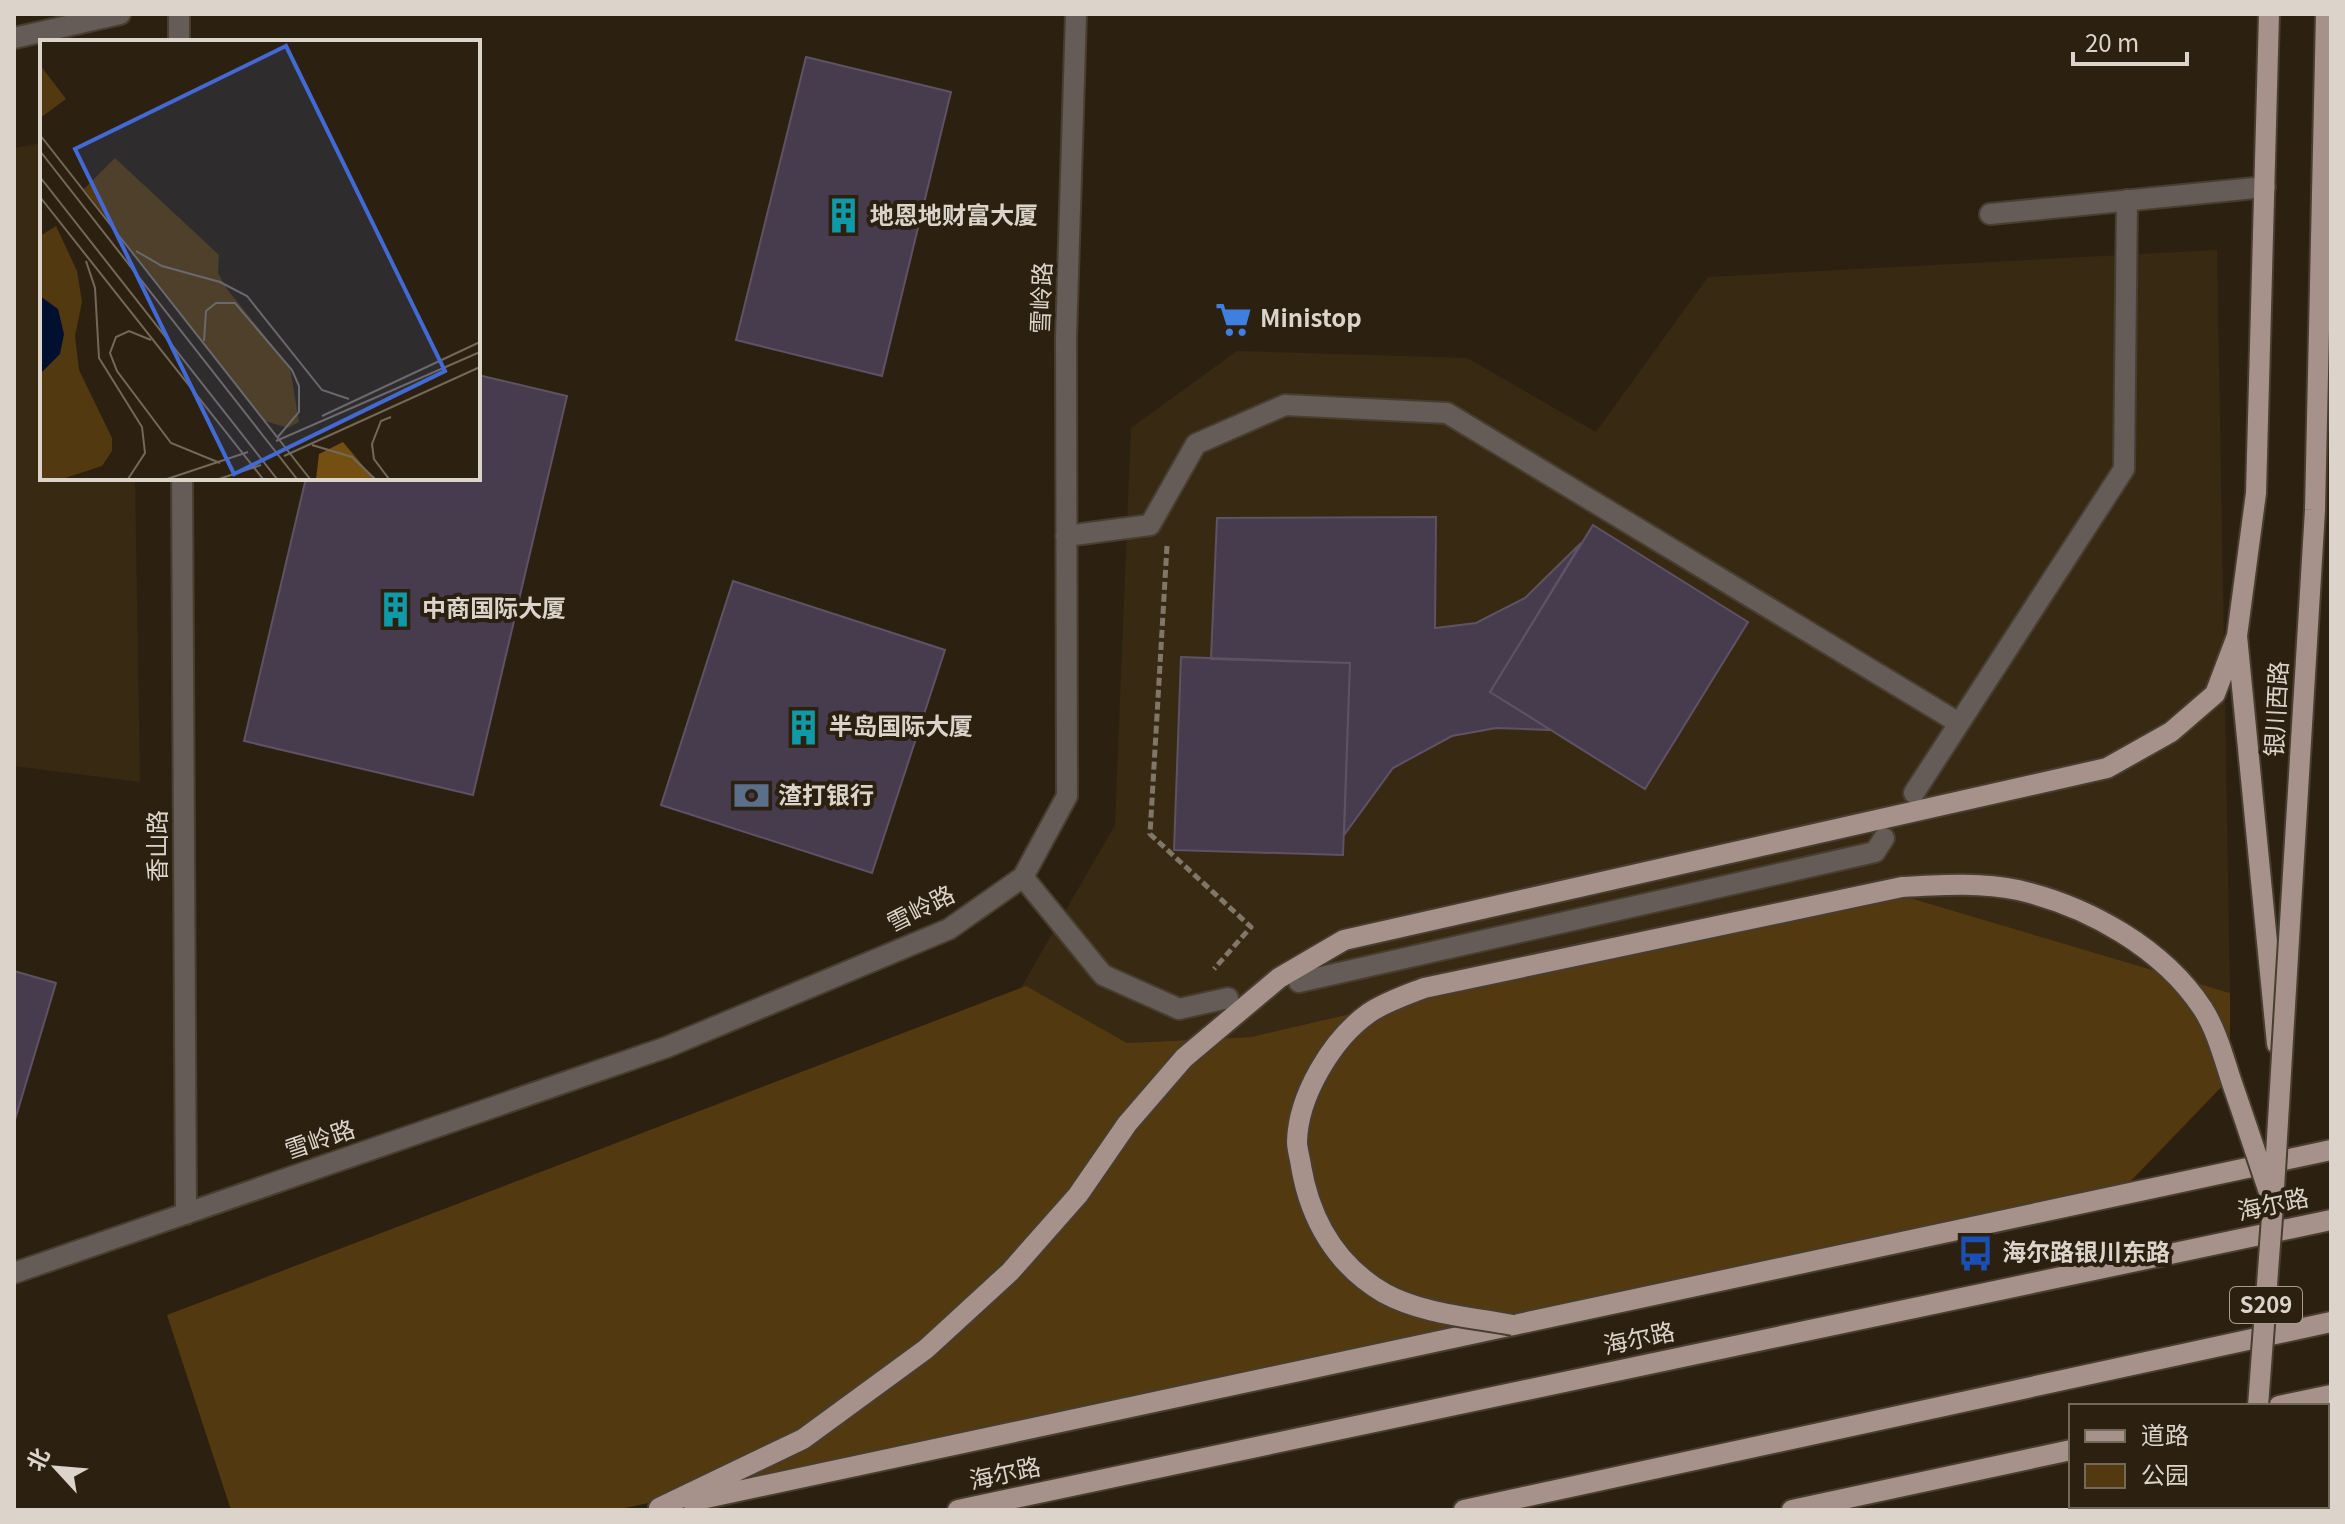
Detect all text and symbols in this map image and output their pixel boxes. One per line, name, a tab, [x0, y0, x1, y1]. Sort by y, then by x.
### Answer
scale bar	[2073, 16, 2187, 66]
text: 20 m	[2085, 24, 2139, 59]
inset map	[40, 40, 480, 480]
place label: 地恩地财富大厦	[870, 196, 1038, 231]
building icon: 地恩地财富大厦	[825, 197, 863, 235]
street label: 雪岭路	[1021, 261, 1058, 335]
place label: Ministop	[1260, 299, 1362, 334]
supermarket icon: Ministop	[1215, 300, 1253, 338]
place label: 中商国际大厦	[422, 589, 566, 624]
building icon: 中商国际大厦	[377, 590, 415, 628]
street label: 银川西路	[2255, 660, 2294, 758]
place label: 半岛国际大厦	[829, 707, 973, 742]
building icon: 半岛国际大厦	[784, 708, 822, 746]
place label: 渣打银行	[778, 776, 874, 811]
bank icon: 渣打银行	[733, 777, 771, 815]
street label: 香山路	[138, 810, 173, 882]
street label: 雪岭路	[880, 875, 960, 939]
street label: 雪岭路	[279, 1109, 359, 1166]
street label: 海尔路	[2234, 1178, 2311, 1227]
place label: 海尔路银川东路	[2002, 1233, 2170, 1268]
bus stop icon: 海尔路银川东路	[1957, 1234, 1995, 1272]
road number: S209	[2230, 1287, 2302, 1323]
street label: 海尔路	[1600, 1312, 1677, 1361]
legend	[2069, 1404, 2329, 1508]
text: 道路	[2141, 1416, 2189, 1451]
north arrow	[16, 1428, 96, 1508]
text: 北	[17, 1441, 55, 1475]
street label: 海尔路	[966, 1447, 1043, 1496]
text: 公园	[2141, 1456, 2189, 1491]

